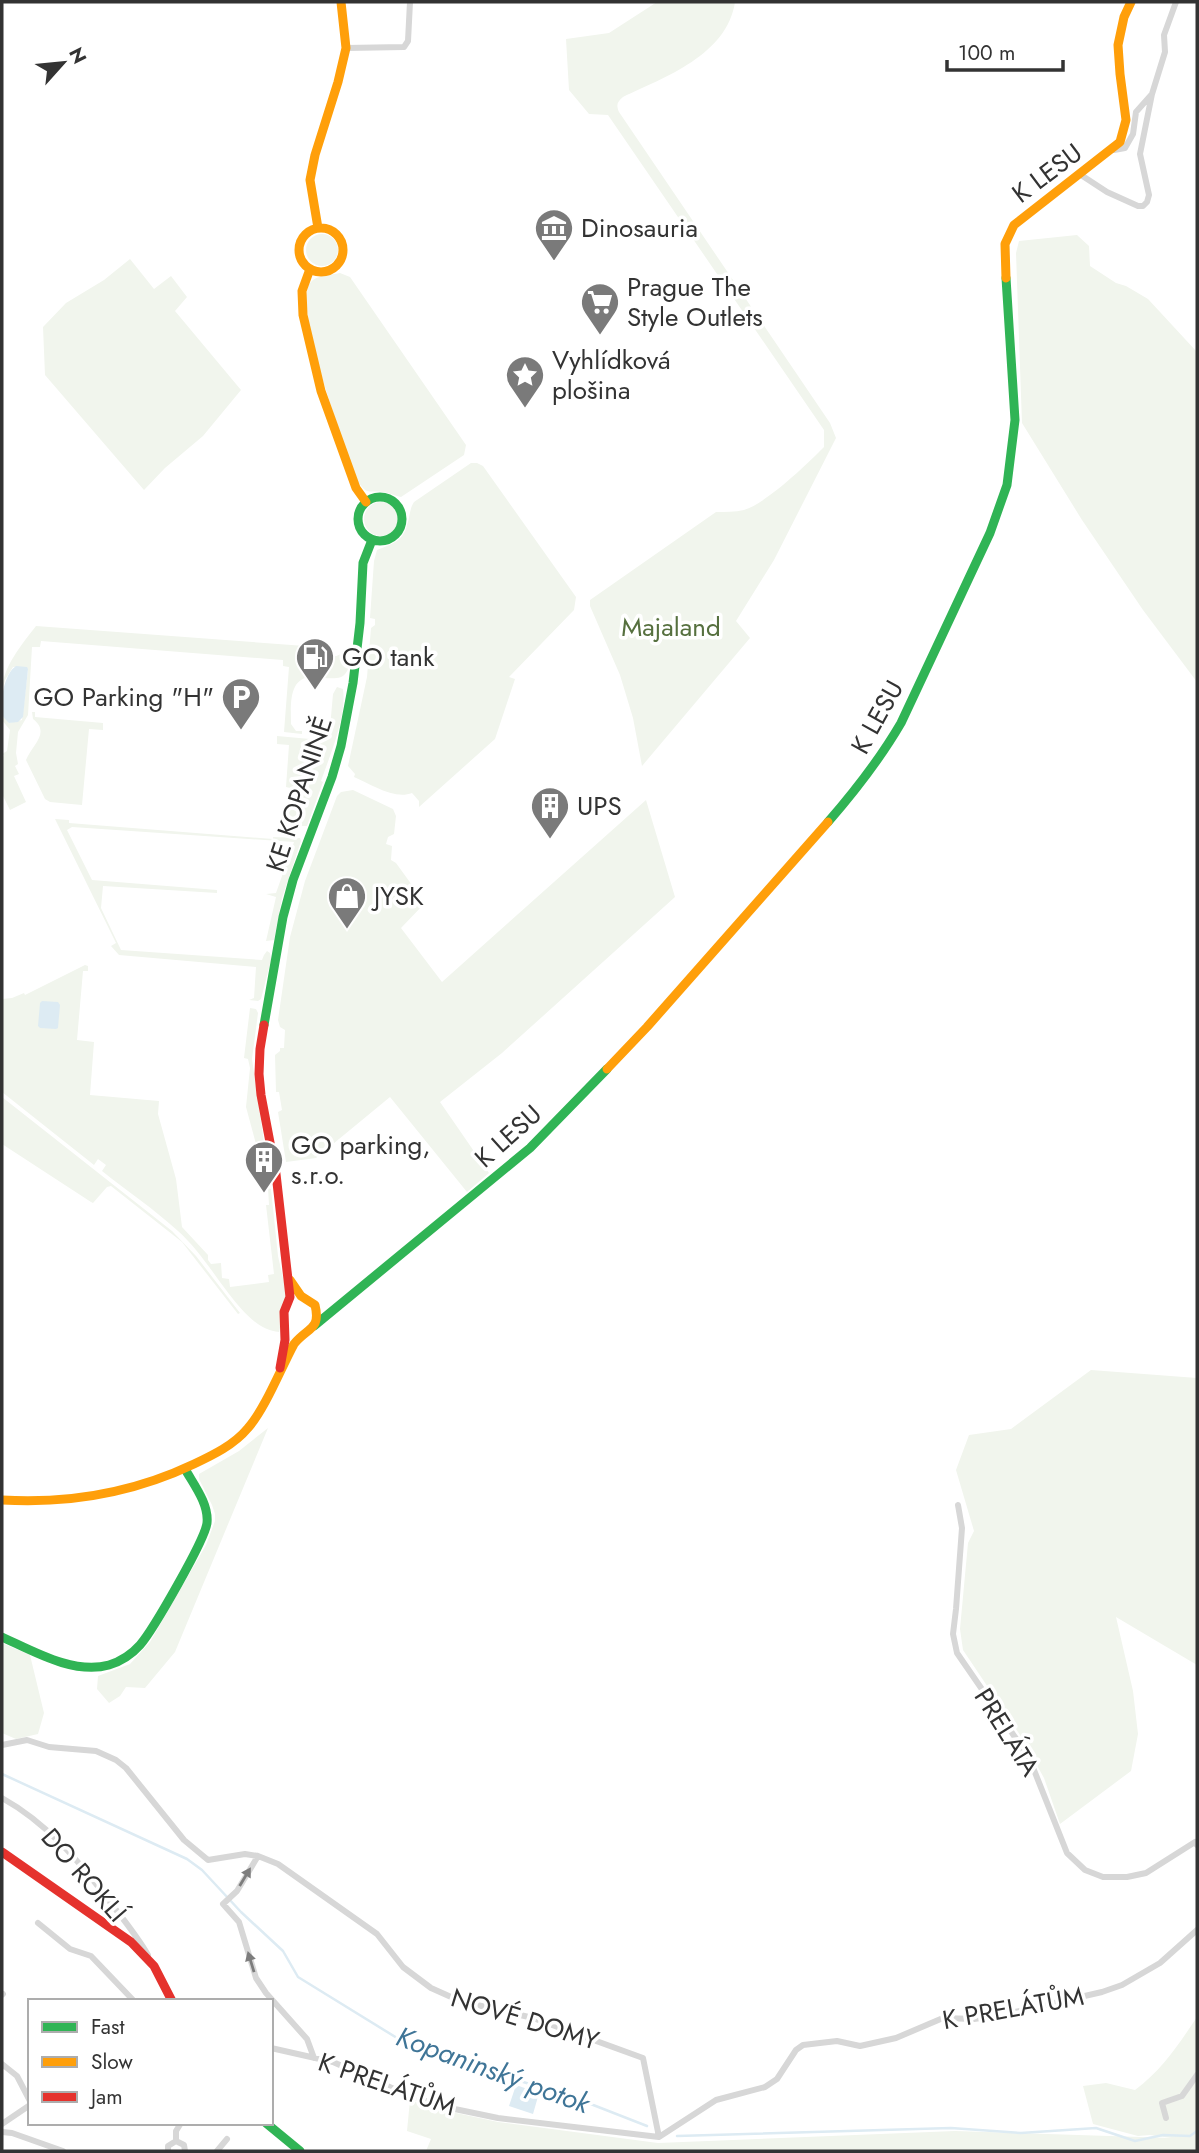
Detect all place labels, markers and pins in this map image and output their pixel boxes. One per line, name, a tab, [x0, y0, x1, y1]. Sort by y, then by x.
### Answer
museum icon: Dinosauria	[533, 207, 575, 262]
place label: Dinosauria	[581, 209, 698, 247]
place label: Prague The Style Outlets	[627, 268, 763, 336]
supermarket icon: Prague The Style Outlets	[579, 281, 621, 336]
place label: Vyhlídková plošina	[552, 341, 671, 409]
place icon: Vyhlídková plošina	[504, 354, 546, 409]
fuel station icon: GO tank	[294, 636, 336, 691]
place label: GO tank	[342, 638, 435, 676]
parking icon: GO Parking "H"	[220, 676, 262, 731]
place label: GO Parking "H"	[33, 678, 214, 716]
building icon: UPS	[529, 785, 571, 840]
place label: UPS	[577, 787, 622, 825]
shop icon: JYSK	[326, 875, 368, 930]
place label: JYSK	[371, 877, 424, 915]
place label: GO parking, s.r.o.	[291, 1126, 430, 1194]
building icon: GO parking, s.r.o.	[243, 1139, 285, 1194]

